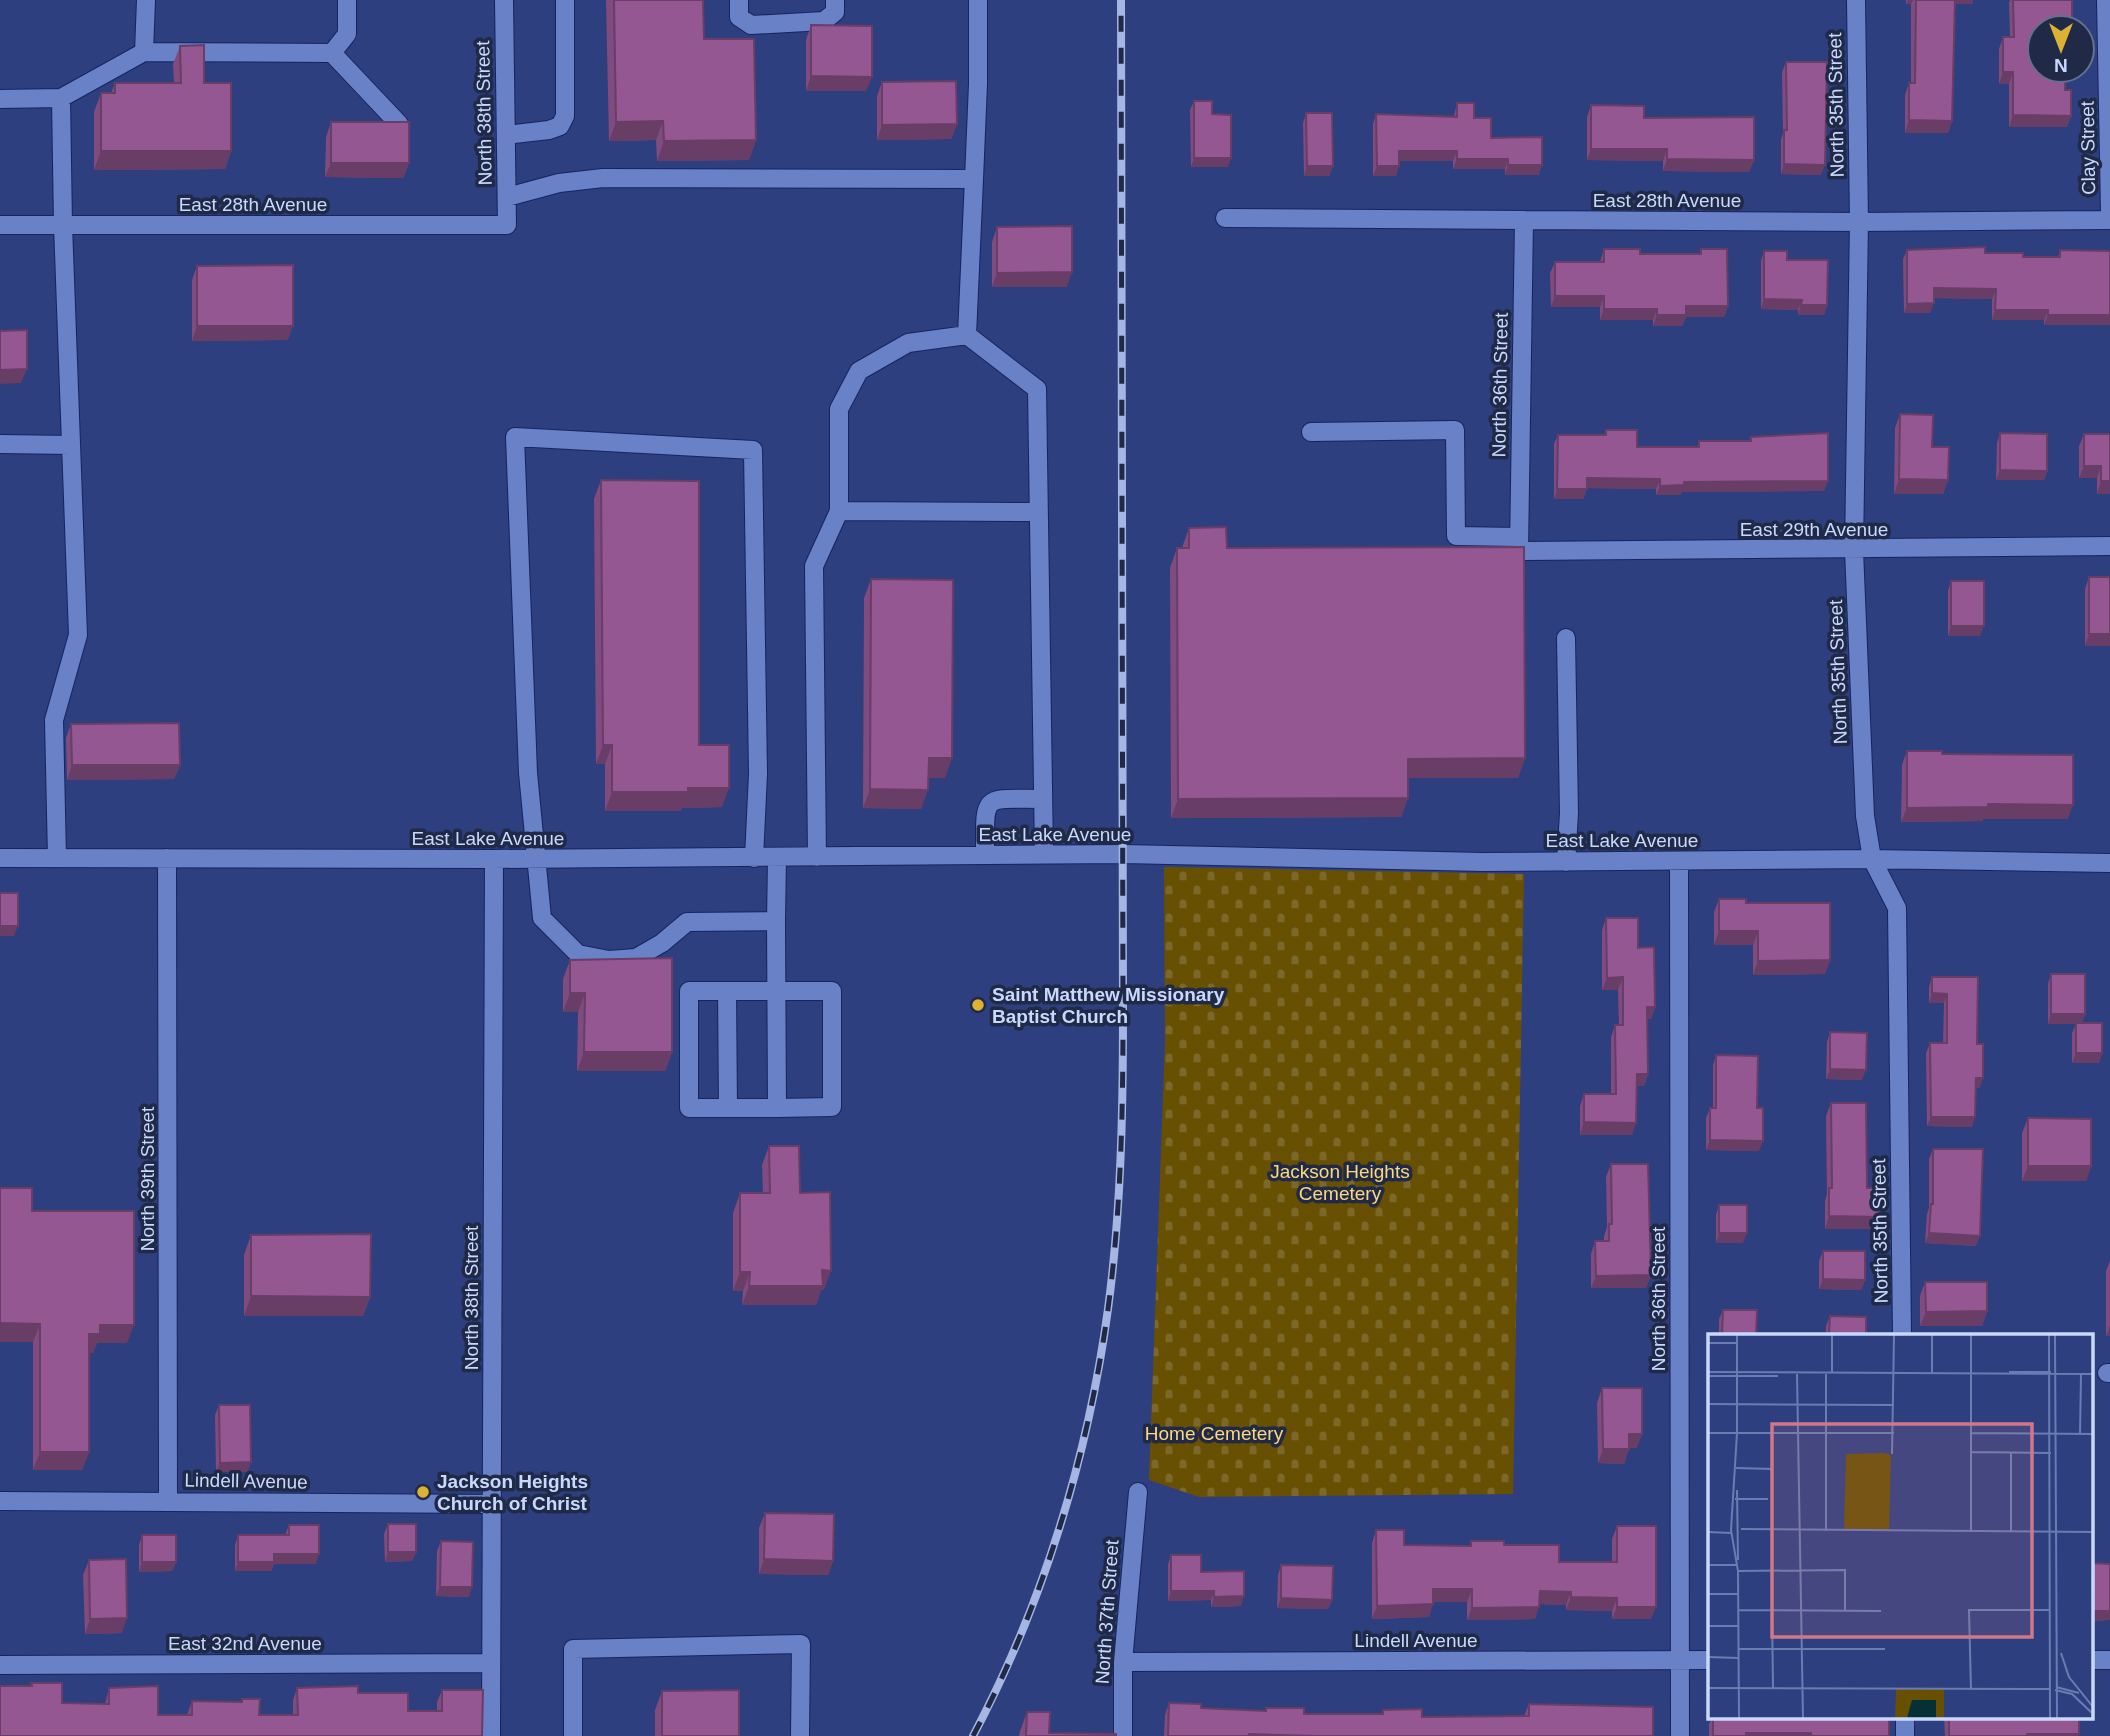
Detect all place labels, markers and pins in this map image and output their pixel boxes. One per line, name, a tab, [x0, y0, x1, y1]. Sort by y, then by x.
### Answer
place label: Saint Matthew Missionary Baptist Church	[992, 984, 1225, 1027]
marker: Saint Matthew Missionary Baptist Church	[970, 997, 986, 1013]
place label: Jackson Heights Church of Christ	[437, 1471, 588, 1514]
marker: Jackson Heights Church of Christ	[415, 1484, 431, 1500]

